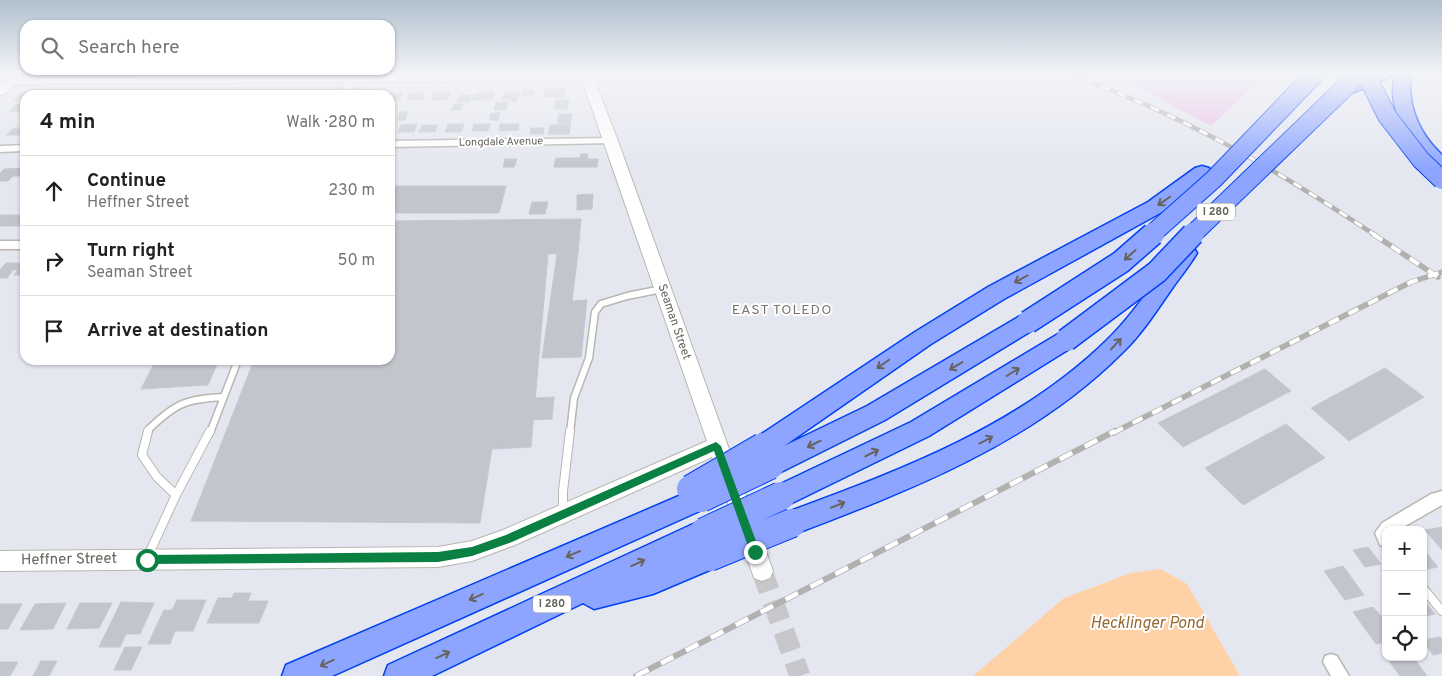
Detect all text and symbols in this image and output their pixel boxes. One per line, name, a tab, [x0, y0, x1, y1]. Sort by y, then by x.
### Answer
search box	[20, 20, 395, 75]
icon: search	[38, 34, 66, 62]
text: Search here	[78, 36, 180, 60]
text: 4 min	[40, 109, 96, 136]
text: Walk · 280 m	[286, 113, 375, 133]
street label: Longdale Avenue	[459, 134, 543, 150]
text: Continue	[87, 169, 166, 193]
icon: ahead	[40, 177, 68, 205]
text: 230 m	[328, 181, 375, 201]
text: Heffner Street	[87, 193, 190, 213]
one-way arrow	[1157, 196, 1171, 206]
road number: I 280	[1197, 203, 1235, 220]
text: Turn right	[87, 239, 175, 263]
icon: right	[40, 247, 68, 275]
one-way arrow	[1123, 249, 1136, 260]
text: 50 m	[338, 251, 375, 271]
text: Seaman Street	[87, 263, 193, 283]
one-way arrow	[1014, 275, 1029, 284]
street label: Seaman Street	[654, 282, 694, 362]
district label: EAST TOLEDO	[732, 302, 832, 319]
icon: arrive	[40, 317, 68, 345]
text: Arrive at destination	[87, 319, 268, 343]
one-way arrow	[1110, 337, 1122, 350]
one-way arrow	[876, 359, 890, 369]
one-way arrow	[950, 361, 964, 371]
one-way arrow	[1006, 367, 1020, 377]
one-way arrow	[978, 434, 993, 444]
one-way arrow	[807, 440, 822, 449]
one-way arrow	[864, 448, 879, 457]
one-way arrow	[829, 500, 845, 509]
map controls	[1382, 526, 1427, 661]
button: +	[1382, 526, 1427, 571]
route end	[744, 541, 767, 564]
route start	[136, 549, 159, 572]
one-way arrow	[566, 549, 581, 559]
street label: Heffner Street	[21, 550, 117, 570]
one-way arrow	[630, 558, 645, 568]
button: −	[1382, 571, 1427, 616]
one-way arrow	[469, 592, 484, 602]
road number: I 280	[533, 596, 571, 612]
water label: Hecklinger Pond	[1090, 614, 1205, 634]
button: locate	[1382, 616, 1427, 661]
one-way arrow	[435, 650, 450, 659]
one-way arrow	[320, 658, 335, 668]

